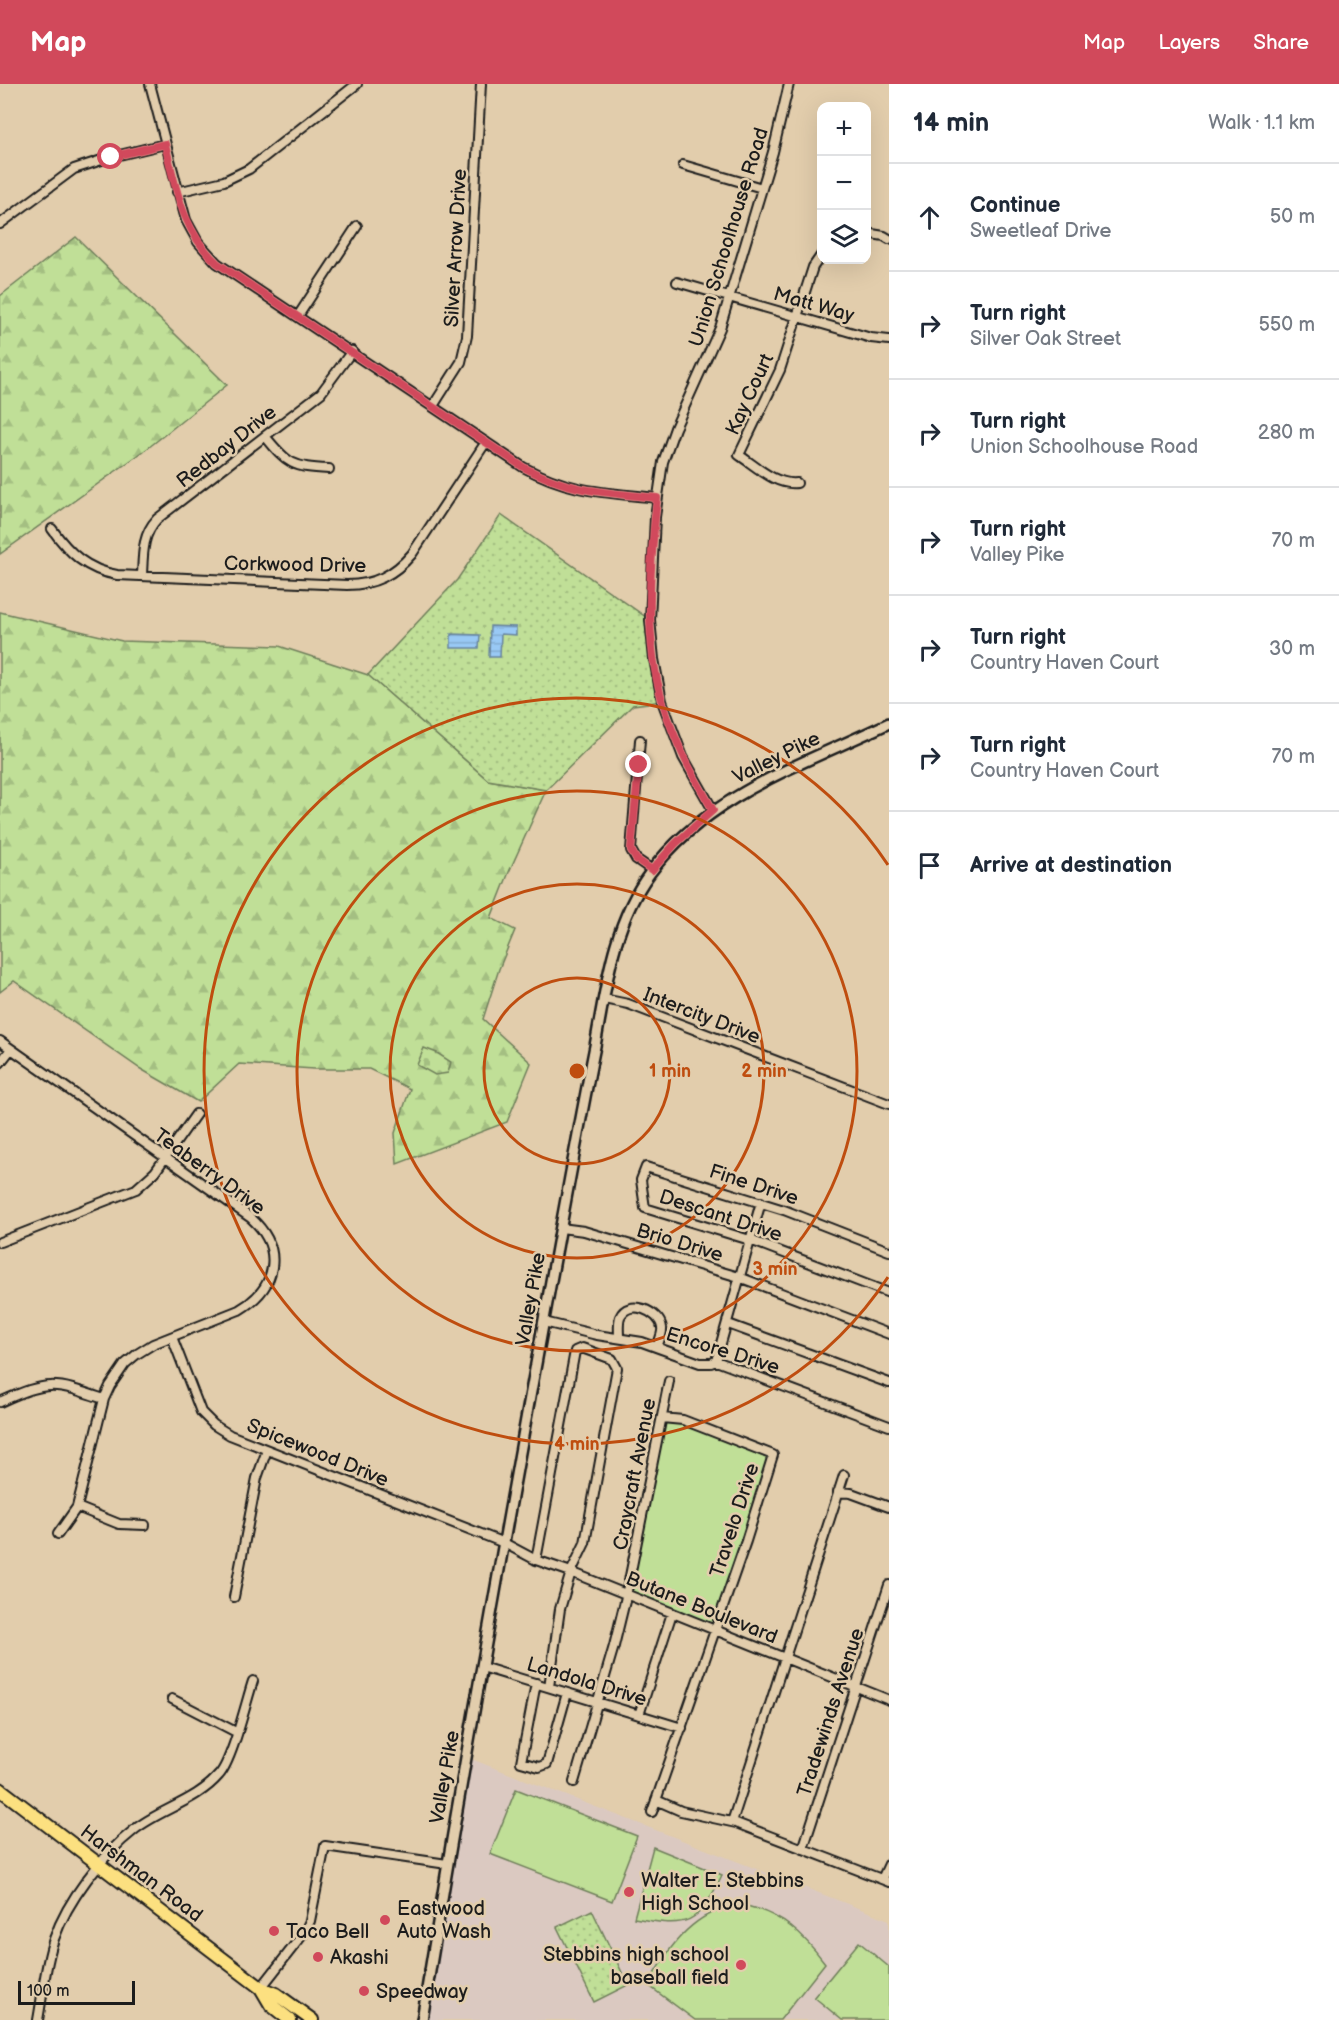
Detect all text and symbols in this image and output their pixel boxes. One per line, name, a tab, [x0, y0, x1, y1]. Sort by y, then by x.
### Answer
text: Map	[30, 26, 86, 59]
text: Map	[1083, 30, 1125, 55]
text: Layers	[1158, 30, 1220, 55]
text: Share	[1253, 30, 1309, 55]
map controls	[817, 102, 871, 264]
button: +	[817, 102, 871, 156]
text: 14 min	[913, 108, 989, 139]
text: Walk · 1.1 km	[1208, 111, 1315, 135]
street label: Union Schoolhouse Road	[684, 125, 774, 350]
route start	[97, 143, 123, 169]
button: −	[817, 156, 871, 210]
street label: Silver Arrow Drive	[440, 168, 472, 328]
text: Continue	[970, 192, 1060, 219]
icon: ahead	[913, 201, 946, 234]
text: 50 m	[1270, 205, 1315, 229]
button: layers	[817, 210, 871, 264]
text: Sweetleaf Drive	[970, 219, 1111, 243]
street label: Matt Way	[771, 282, 857, 328]
text: Turn right	[970, 300, 1066, 327]
icon: right	[913, 309, 946, 342]
text: 550 m	[1258, 313, 1315, 337]
text: Silver Oak Street	[970, 327, 1121, 351]
street label: Kay Court	[721, 350, 779, 439]
street label: Redbay Drive	[172, 400, 282, 493]
text: Turn right	[970, 408, 1066, 435]
icon: right	[913, 417, 946, 450]
text: 280 m	[1258, 421, 1315, 445]
text: Union Schoolhouse Road	[970, 435, 1198, 459]
text: Turn right	[970, 516, 1066, 543]
icon: right	[913, 525, 946, 558]
text: 70 m	[1271, 529, 1315, 553]
text: Valley Pike	[970, 543, 1064, 567]
street label: Corkwood Drive	[224, 552, 367, 578]
text: Turn right	[970, 624, 1066, 651]
icon: right	[913, 633, 946, 666]
text: 30 m	[1269, 637, 1315, 661]
text: Country Haven Court	[970, 651, 1159, 675]
street label: Valley Pike	[729, 726, 824, 789]
text: Turn right	[970, 732, 1066, 759]
icon: right	[913, 741, 946, 774]
text: 70 m	[1271, 745, 1315, 769]
route end	[625, 751, 651, 777]
text: Country Haven Court	[970, 759, 1159, 783]
icon: arrive	[913, 849, 946, 882]
text: Arrive at destination	[970, 852, 1172, 879]
street label: Intercity Drive	[640, 983, 764, 1049]
centre of rings	[567, 1061, 587, 1081]
text: 1 min	[649, 1061, 691, 1082]
text: 2 min	[741, 1061, 787, 1082]
street label: Teaberry Drive	[149, 1123, 270, 1220]
street label: Fine Drive	[706, 1159, 801, 1211]
street label: Descant Drive	[656, 1185, 785, 1247]
street label: Brio Drive	[633, 1218, 726, 1268]
street label: Valley Pike	[511, 1251, 551, 1348]
text: 3 min	[752, 1259, 798, 1280]
street label: Encore Drive	[663, 1322, 783, 1380]
street label: Craycraft Avenue	[608, 1396, 662, 1552]
street label: Spicewood Drive	[243, 1414, 392, 1492]
text: 4 min	[554, 1434, 600, 1455]
street label: Travelo Drive	[705, 1460, 765, 1580]
street label: Butane Boulevard	[622, 1567, 781, 1649]
street label: Tradewinds Avenue	[792, 1625, 870, 1800]
street label: Landola Drive	[524, 1652, 650, 1712]
street label: Valley Pike	[425, 1729, 465, 1826]
street label: Harshman Road	[75, 1820, 207, 1928]
place label: Walter E. Stebbins High School	[641, 1869, 804, 1916]
marker: Walter E. Stebbins High School	[622, 1885, 636, 1899]
place label: Eastwood Auto Wash	[397, 1897, 491, 1944]
marker: Eastwood Auto Wash	[378, 1913, 392, 1927]
place label: Taco Bell	[286, 1920, 369, 1944]
marker: Taco Bell	[267, 1924, 281, 1938]
place label: Stebbins high school baseball field	[543, 1943, 729, 1990]
place label: Akashi	[330, 1946, 389, 1970]
marker: Akashi	[311, 1950, 325, 1964]
marker: Stebbins high school baseball field	[734, 1958, 748, 1972]
scale bar	[18, 1978, 135, 2006]
place label: Speedway	[376, 1980, 468, 2004]
text: 100 m	[27, 1982, 70, 2001]
marker: Speedway	[357, 1984, 371, 1998]

